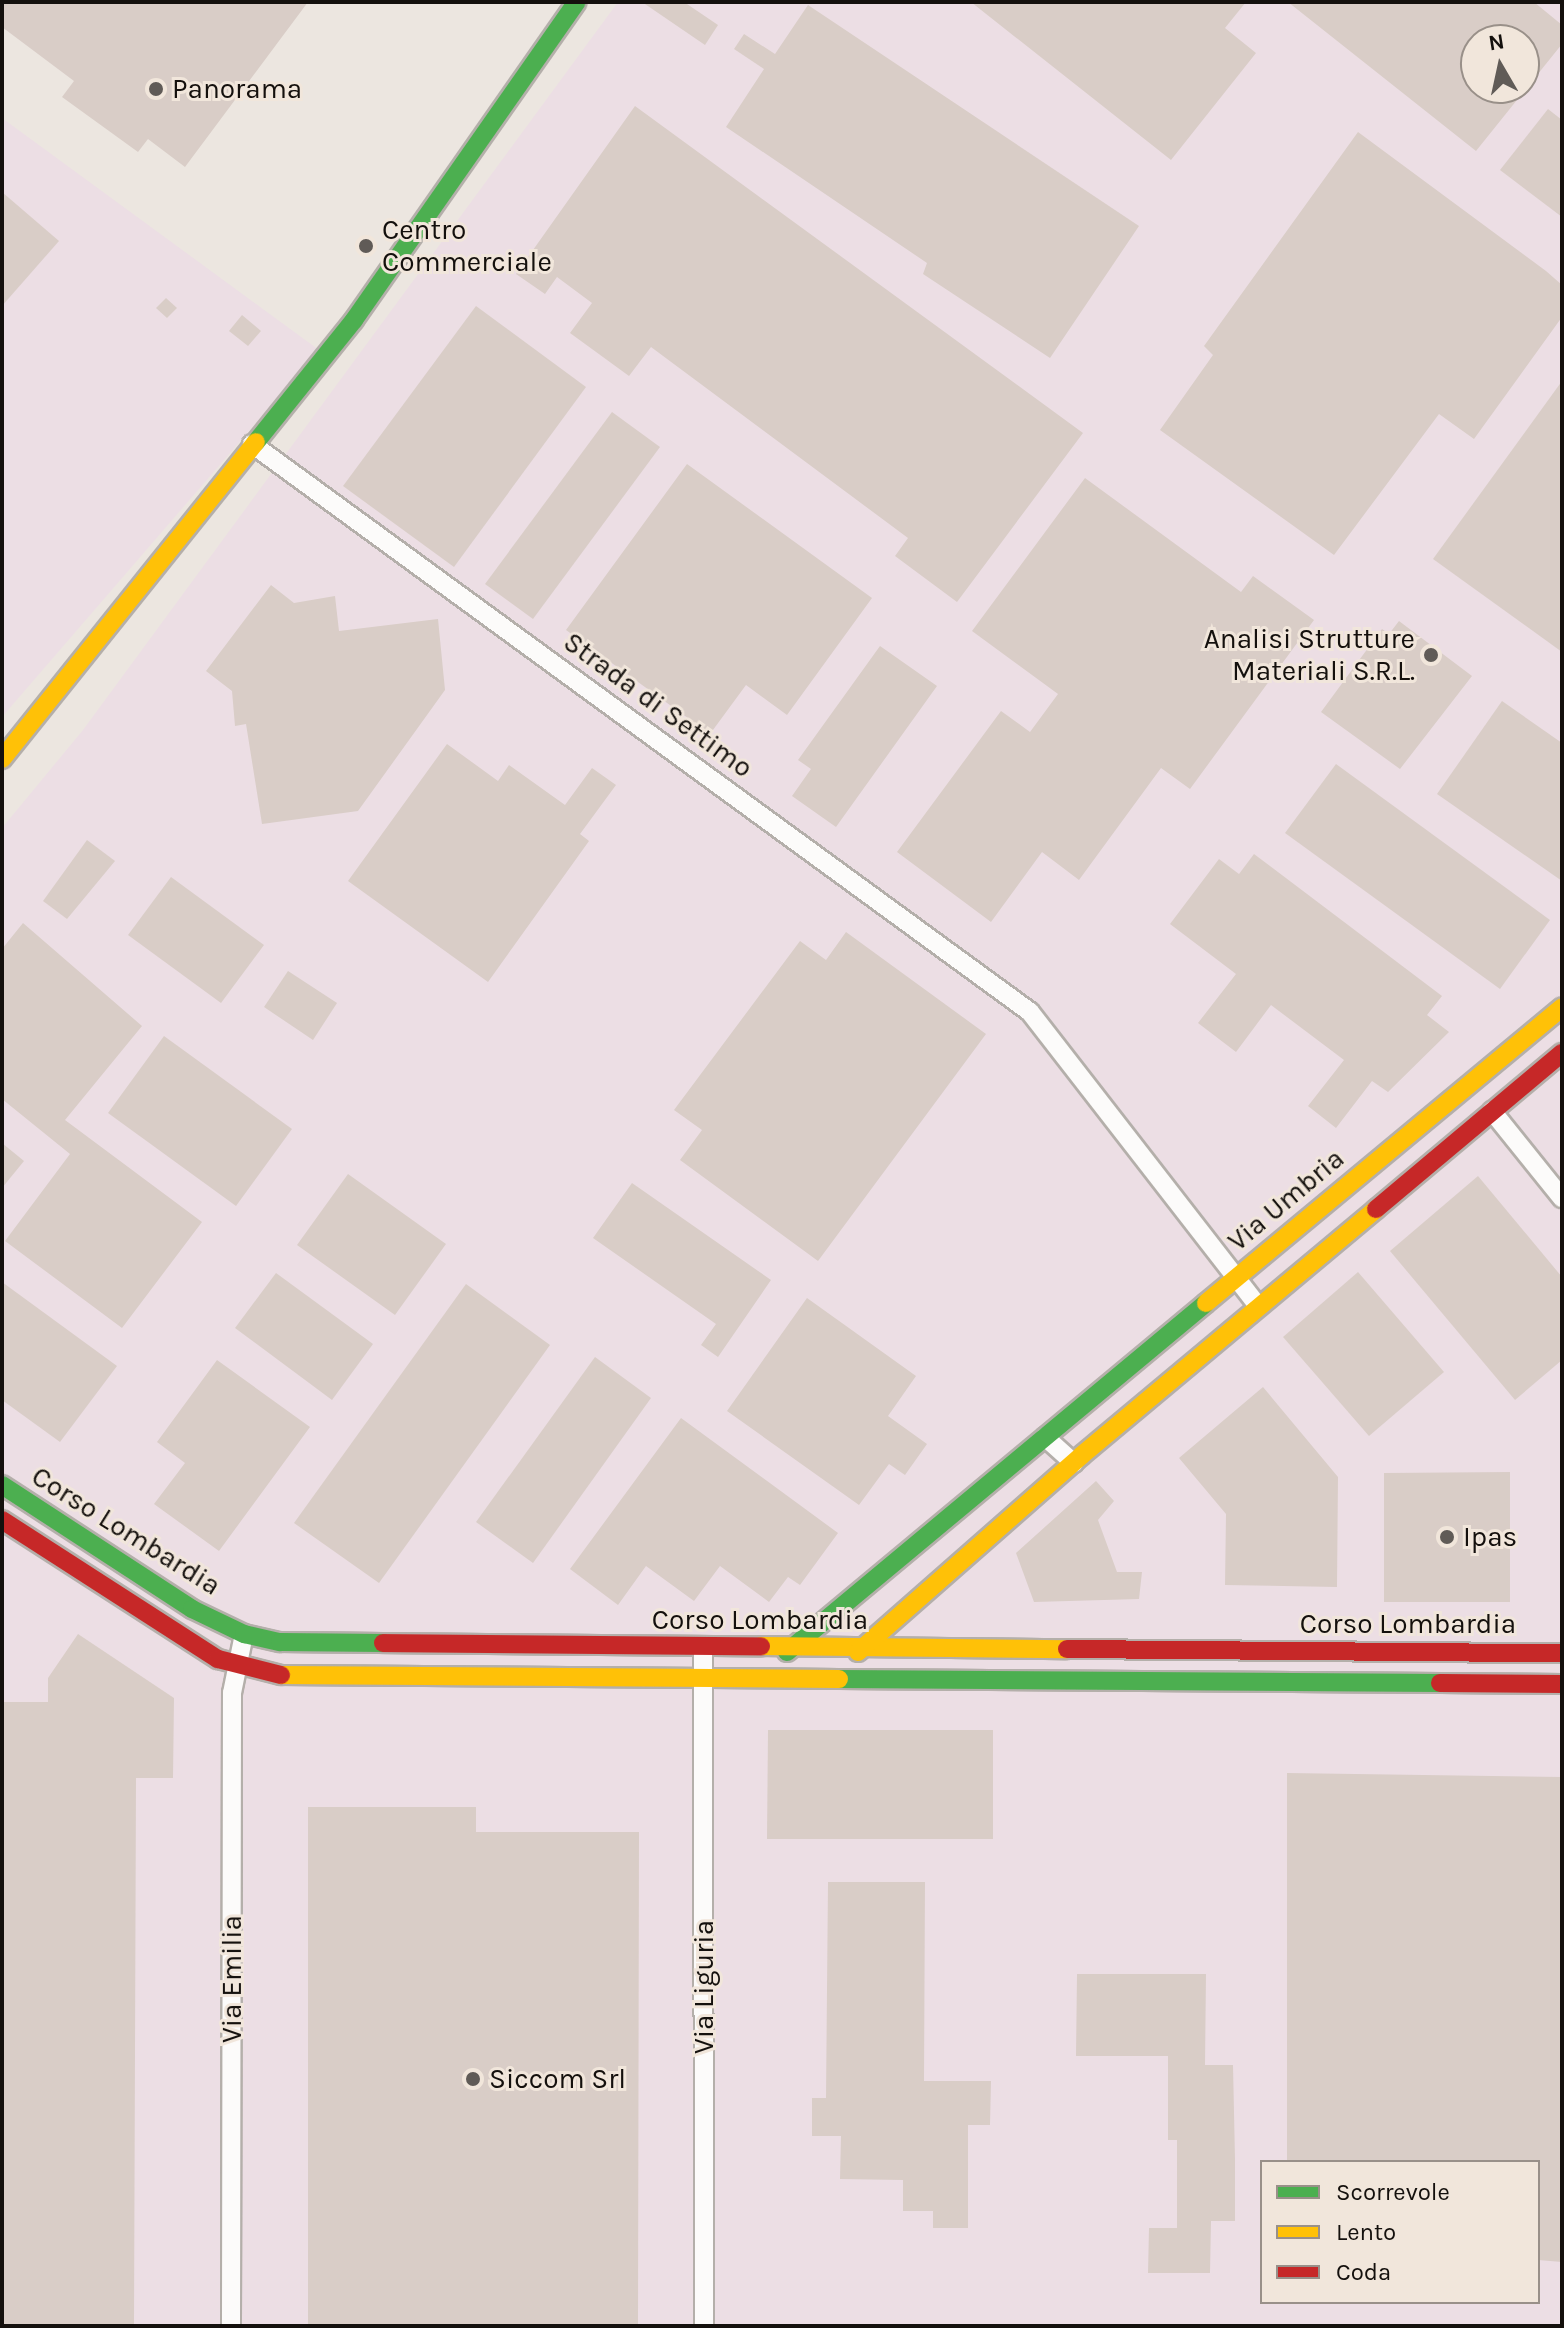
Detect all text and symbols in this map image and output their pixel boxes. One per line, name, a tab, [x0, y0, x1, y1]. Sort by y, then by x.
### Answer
north arrow	[1460, 24, 1540, 104]
text: N	[1487, 28, 1506, 56]
place label: Panorama	[172, 72, 302, 106]
marker: Panorama	[147, 80, 165, 98]
place label: Centro Commerciale	[382, 213, 552, 279]
marker: Centro Commerciale	[357, 237, 375, 255]
place label: Analisi Strutture Materiali S.R.L.	[1204, 622, 1415, 688]
street label: Strada di Settimo	[557, 625, 759, 785]
marker: Analisi Strutture Materiali S.R.L.	[1422, 646, 1440, 664]
street label: Via Umbria	[1221, 1142, 1351, 1258]
street label: Corso Lombardia	[25, 1459, 227, 1603]
place label: Ipas	[1463, 1520, 1517, 1554]
marker: Ipas	[1438, 1528, 1456, 1546]
street label: Corso Lombardia	[652, 1603, 868, 1637]
street label: Corso Lombardia	[1300, 1607, 1516, 1641]
street label: Via Emilia	[215, 1915, 249, 2043]
street label: Via Liguria	[687, 1920, 721, 2054]
place label: Siccom Srl	[489, 2062, 626, 2096]
marker: Siccom Srl	[464, 2070, 482, 2088]
legend	[1260, 2160, 1540, 2304]
text: Scorrevole	[1336, 2178, 1450, 2206]
text: Lento	[1336, 2218, 1396, 2246]
text: Coda	[1336, 2258, 1391, 2286]

